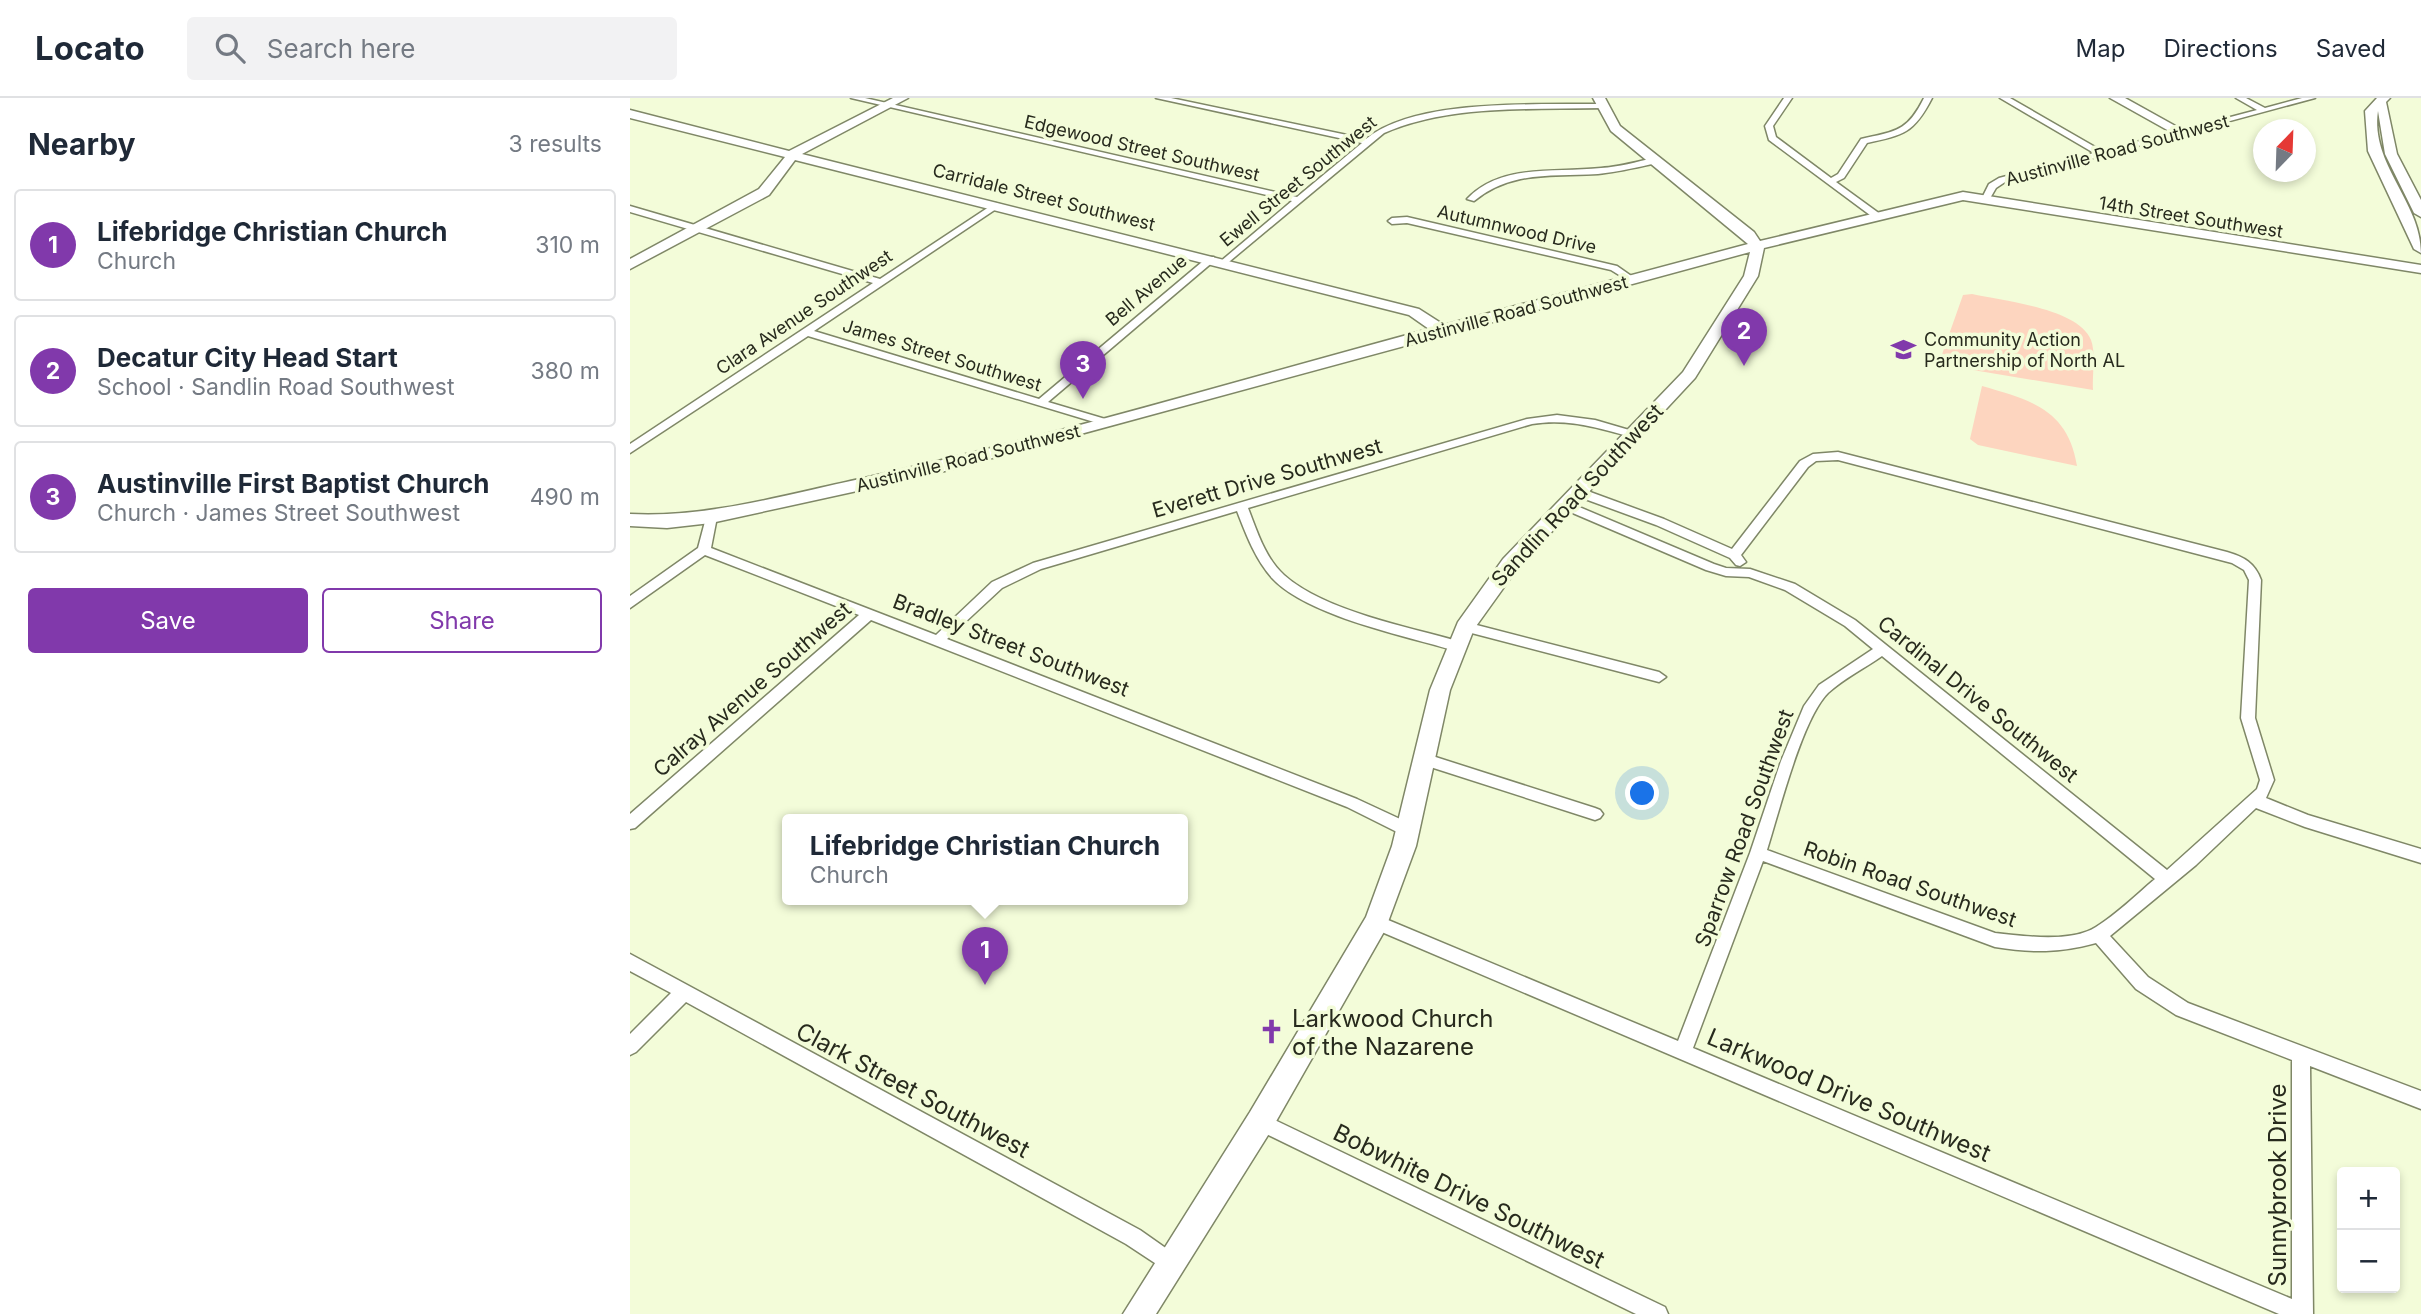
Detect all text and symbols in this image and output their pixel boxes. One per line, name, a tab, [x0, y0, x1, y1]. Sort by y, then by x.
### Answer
search box	[187, 17, 677, 80]
text: Locato	[35, 28, 145, 68]
icon: search	[211, 29, 249, 67]
text: Search here	[267, 33, 415, 64]
text: Map	[2076, 34, 2125, 63]
text: Directions	[2163, 34, 2278, 63]
text: Saved	[2316, 34, 2386, 63]
street label: Austinville Road Southwest	[2003, 110, 2231, 190]
street label: Edgewood Street Southwest	[1022, 111, 1262, 185]
street label: Ewell Street Southwest	[1216, 111, 1381, 251]
north arrow	[2253, 119, 2316, 182]
text: Nearby	[28, 126, 136, 162]
text: 3 results	[509, 130, 602, 158]
street label: Carridale Street Southwest	[931, 159, 1157, 235]
street label: 14th Street Southwest	[2097, 192, 2285, 242]
street label: Autumnwood Drive	[1435, 200, 1599, 258]
text: Lifebridge Christian Church	[97, 216, 448, 247]
text: 1	[48, 231, 58, 259]
text: 310 m	[535, 231, 600, 259]
street label: Clara Avenue Southwest	[712, 245, 896, 379]
text: Church	[97, 247, 176, 275]
street label: Bell Avenue	[1101, 250, 1191, 330]
street label: Austinville Road Southwest	[1402, 271, 1630, 351]
pin: 2	[1721, 308, 1767, 366]
street label: James Street Southwest	[840, 315, 1044, 395]
place label: Community Action Partnership of North AL	[1924, 329, 2125, 371]
school or university icon: Community Action Partnership of North AL	[1890, 335, 1918, 363]
pin: 3	[1060, 341, 1106, 399]
text: Decatur City Head Start	[97, 342, 398, 373]
text: 2	[46, 357, 60, 385]
text: 380 m	[530, 357, 600, 385]
text: School · Sandlin Road Southwest	[97, 373, 454, 401]
street label: Sandlin Road Southwest	[1486, 398, 1668, 591]
street label: Austinville Road Southwest	[854, 420, 1082, 496]
street label: Everett Drive Southwest	[1149, 433, 1385, 523]
text: Austinville First Baptist Church	[97, 468, 490, 499]
text: 3	[46, 483, 60, 511]
text: 490 m	[530, 483, 600, 511]
text: Church · James Street Southwest	[97, 499, 460, 527]
button: Save	[28, 588, 308, 653]
button: Share	[322, 588, 602, 653]
street label: Bradley Street Southwest	[889, 588, 1133, 702]
street label: Calray Avenue Southwest	[648, 596, 856, 782]
street label: Cardinal Drive Southwest	[1873, 610, 2083, 788]
street label: Sparrow Road Southwest	[1689, 706, 1799, 950]
your location	[1625, 776, 1659, 810]
popup	[782, 814, 1188, 905]
text: Lifebridge Christian Church	[810, 830, 1160, 861]
street label: Robin Road Southwest	[1800, 836, 2020, 932]
text: Church	[810, 861, 889, 889]
pin: 1	[962, 927, 1008, 985]
place label: Larkwood Church of the Nazarene	[1292, 1004, 1494, 1061]
street label: Clark Street Southwest	[791, 1016, 1035, 1164]
church icon: Larkwood Church of the Nazarene	[1258, 1018, 1286, 1046]
street label: Larkwood Drive Southwest	[1703, 1022, 1995, 1168]
street label: Sunnybrook Drive	[2263, 1084, 2292, 1286]
street label: Bobwhite Drive Southwest	[1329, 1118, 1610, 1275]
map controls	[2337, 1167, 2400, 1293]
button: +	[2337, 1167, 2400, 1230]
button: −	[2337, 1230, 2400, 1293]

